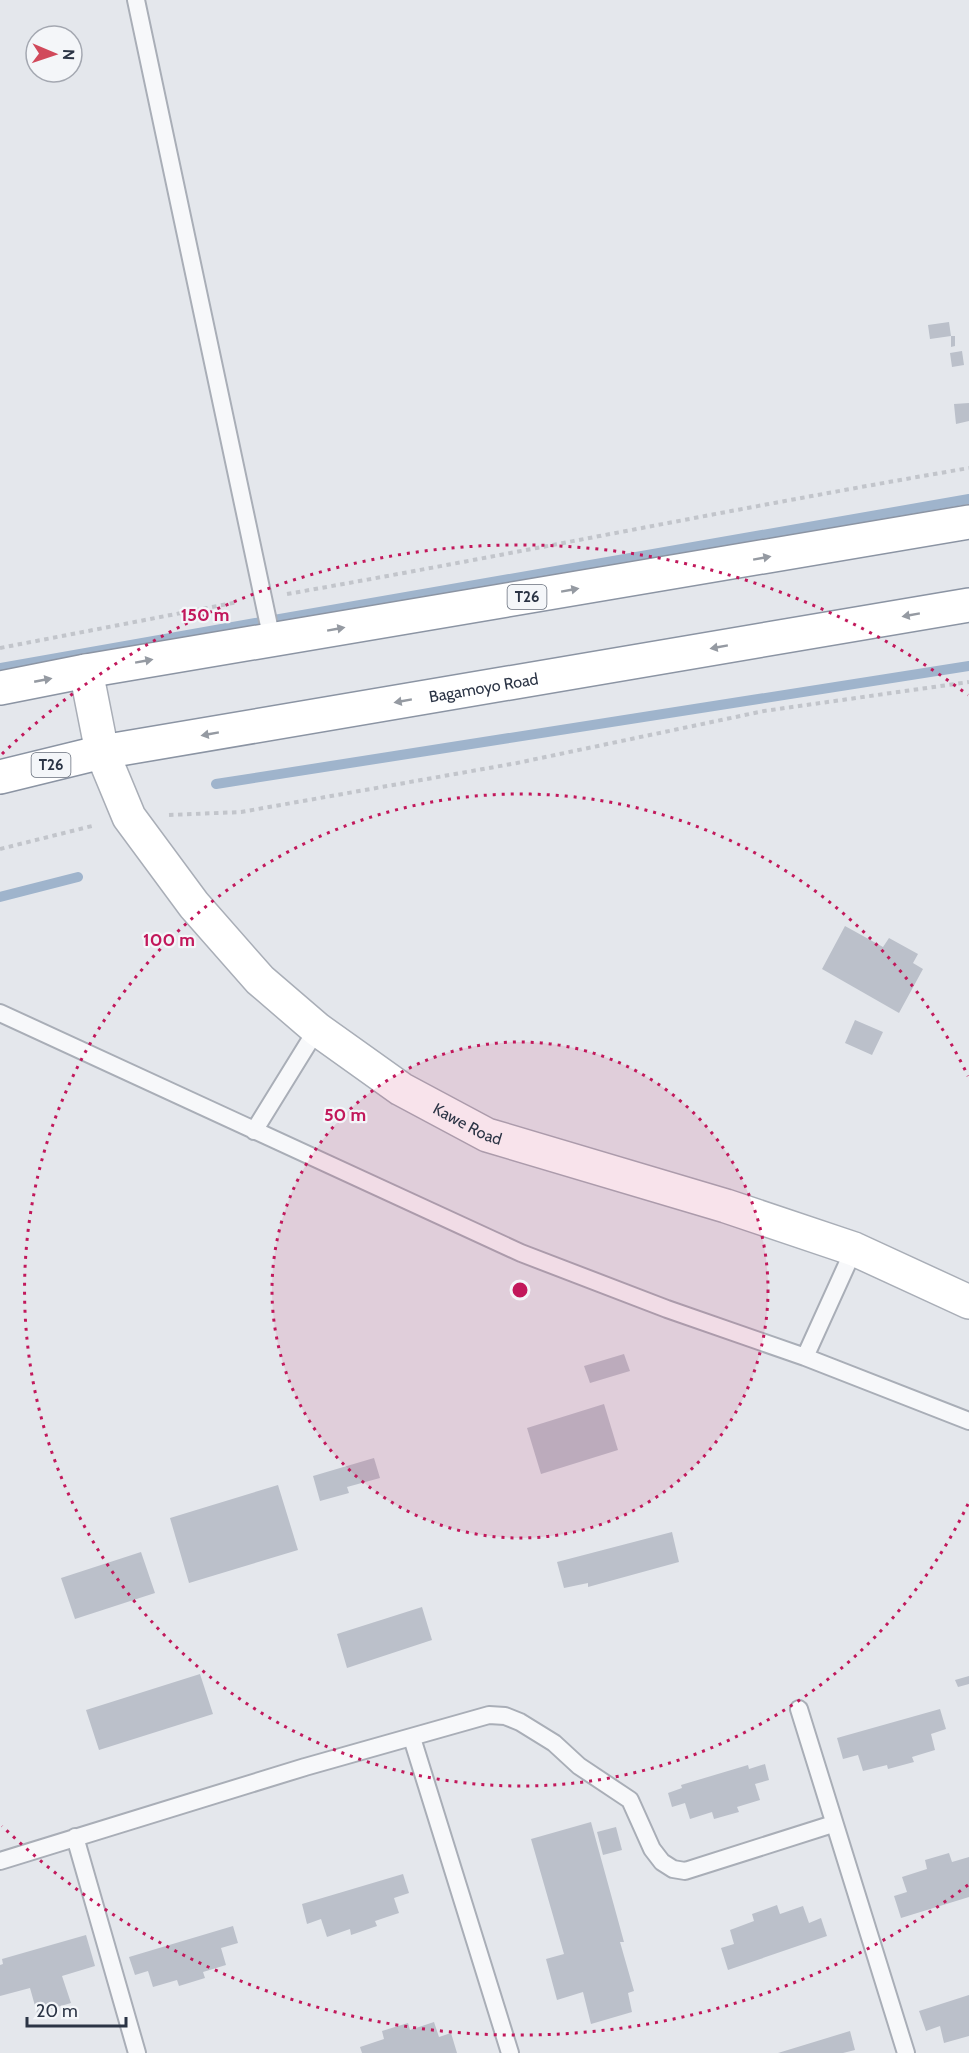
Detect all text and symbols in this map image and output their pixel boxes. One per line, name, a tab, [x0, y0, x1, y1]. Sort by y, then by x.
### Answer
north arrow	[24, 24, 84, 84]
text: N	[59, 49, 78, 60]
one-way arrow	[753, 553, 772, 562]
road number: T26	[508, 585, 546, 609]
one-way arrow	[560, 585, 579, 594]
text: 150 m	[181, 604, 229, 626]
one-way arrow	[902, 611, 921, 620]
one-way arrow	[327, 624, 346, 633]
one-way arrow	[709, 643, 728, 652]
one-way arrow	[134, 657, 153, 666]
street label: Bagamoyo Road	[427, 669, 540, 706]
one-way arrow	[34, 675, 53, 684]
one-way arrow	[393, 697, 412, 706]
one-way arrow	[201, 729, 220, 738]
road number: T26	[32, 753, 70, 777]
text: 100 m	[143, 929, 195, 951]
street label: Kawe Road	[430, 1099, 504, 1149]
text: 50 m	[324, 1104, 366, 1126]
centre of rings	[510, 1280, 530, 1300]
scale bar	[27, 1990, 126, 2028]
text: 20 m	[36, 2000, 78, 2022]

